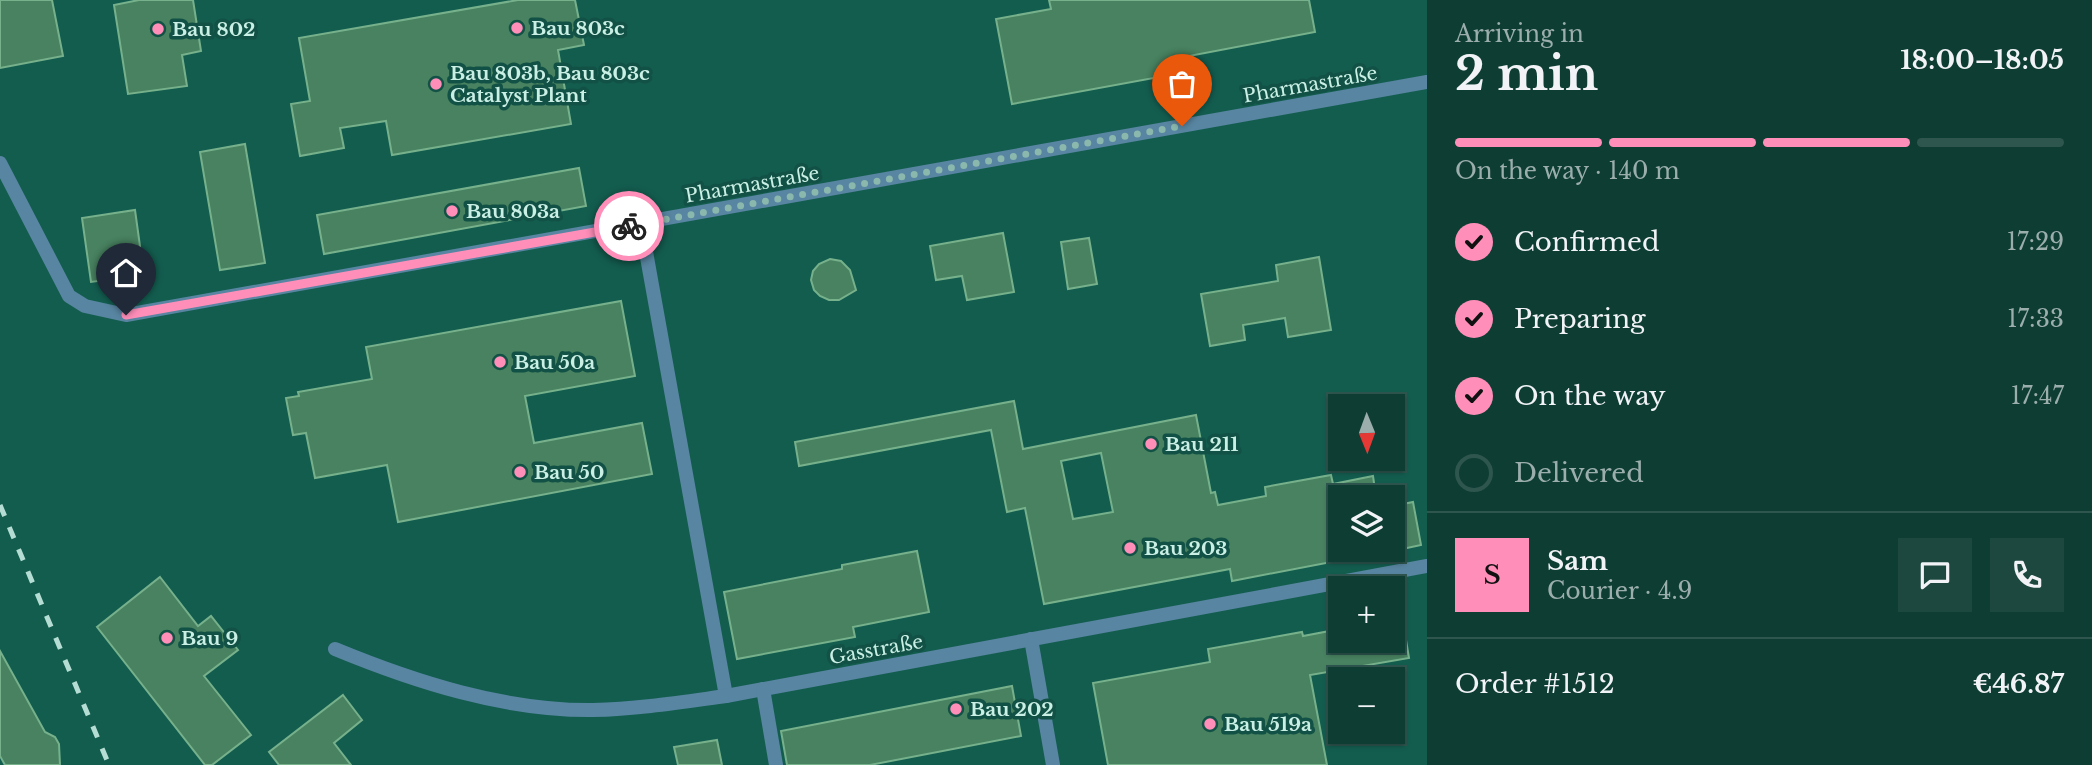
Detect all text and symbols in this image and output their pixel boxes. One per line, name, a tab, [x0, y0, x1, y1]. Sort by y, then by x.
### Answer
place label: Bau 803c	[531, 17, 625, 40]
place label: Bau 802	[172, 18, 255, 41]
marker: Bau 803c	[509, 20, 525, 36]
text: Arriving in	[1455, 20, 1584, 48]
marker: Bau 802	[150, 21, 166, 37]
text: 18:00–18:05	[1900, 44, 2064, 76]
text: 2 min	[1455, 45, 1598, 102]
pin	[1152, 54, 1212, 126]
street label: Pharmastraße	[1241, 61, 1379, 108]
place label: Bau 803b, Bau 803c Catalyst Plant	[450, 62, 650, 107]
icon: bag	[1163, 65, 1201, 103]
marker: Bau 803b, Bau 803c Catalyst Plant	[428, 76, 444, 92]
text: On the way · 140 m	[1455, 157, 1680, 185]
street label: Pharmastraße	[683, 161, 821, 208]
courier	[594, 191, 664, 261]
place label: Bau 803a	[466, 200, 560, 223]
marker: Bau 803a	[444, 203, 460, 219]
icon: bike	[610, 207, 648, 245]
icon: check	[1455, 223, 1493, 261]
text: Confirmed	[1514, 226, 1659, 258]
text: 17:29	[2007, 228, 2064, 256]
pin	[96, 243, 156, 315]
icon: home	[107, 254, 145, 292]
icon: check	[1455, 300, 1493, 338]
text: Preparing	[1514, 303, 1646, 335]
text: 17:33	[2007, 305, 2064, 333]
place label: Bau 50a	[514, 351, 595, 374]
marker: Bau 50a	[492, 354, 508, 370]
icon: check	[1455, 377, 1493, 415]
text: On the way	[1514, 380, 1666, 412]
text: 17:47	[2011, 382, 2064, 410]
north arrow	[1328, 394, 1405, 471]
map controls	[1328, 394, 1405, 744]
place label: Bau 211	[1165, 433, 1239, 456]
marker: Bau 211	[1143, 436, 1159, 452]
text: Delivered	[1514, 457, 1644, 489]
place label: Bau 50	[534, 461, 604, 484]
marker: Bau 50	[512, 464, 528, 480]
button: layers	[1328, 485, 1405, 562]
place label: Bau 203	[1144, 537, 1227, 560]
button: chat	[1898, 538, 1972, 612]
button: phone	[1990, 538, 2064, 612]
marker: Bau 203	[1122, 540, 1138, 556]
text: Sam	[1547, 545, 1608, 577]
text: S	[1483, 559, 1501, 591]
button: +	[1328, 576, 1405, 653]
text: Courier · 4.9	[1547, 577, 1692, 605]
place label: Bau 9	[181, 627, 238, 650]
marker: Bau 9	[159, 630, 175, 646]
street label: Gasstraße	[827, 630, 925, 669]
button: −	[1328, 667, 1405, 744]
text: Order #1512	[1455, 668, 1615, 700]
text: €46.87	[1973, 668, 2064, 700]
place label: Bau 202	[970, 698, 1054, 721]
marker: Bau 202	[948, 701, 964, 717]
place label: Bau 519a	[1224, 713, 1312, 736]
marker: Bau 519a	[1202, 716, 1218, 732]

